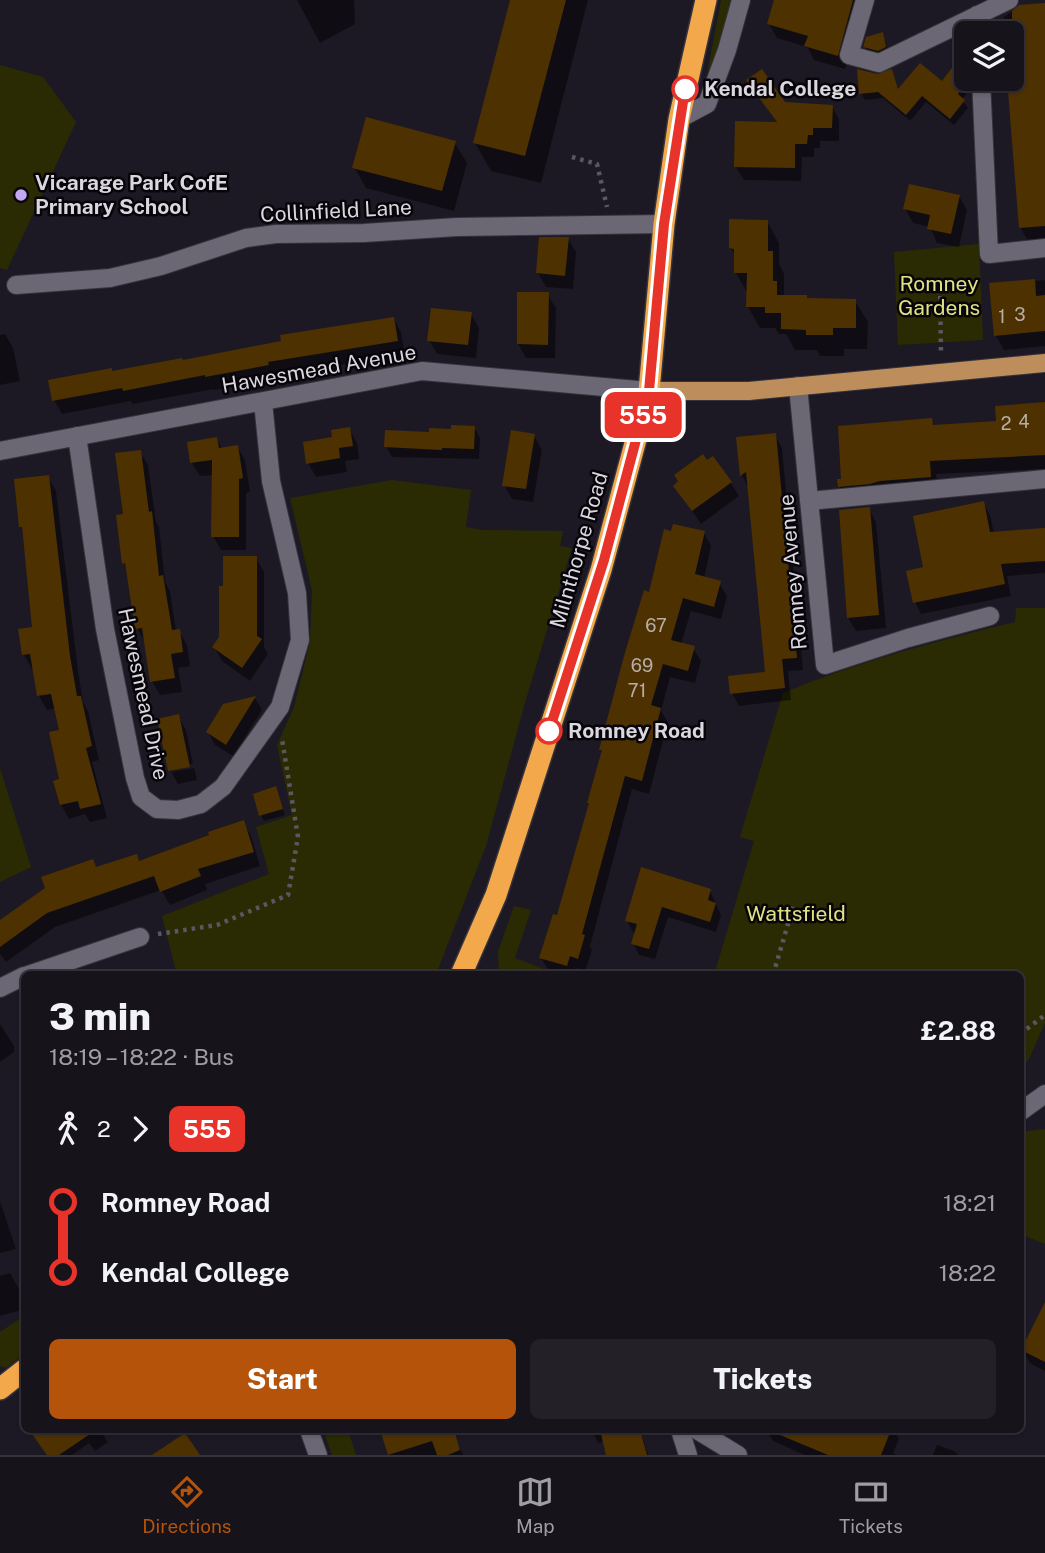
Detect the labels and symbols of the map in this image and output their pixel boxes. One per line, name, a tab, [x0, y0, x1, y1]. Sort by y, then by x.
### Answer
marker: Kendal College	[672, 76, 698, 102]
place label: Kendal College	[704, 76, 856, 101]
place label: Vicarage Park CofE Primary School	[35, 170, 228, 219]
marker: Vicarage Park CofE Primary School	[13, 187, 29, 203]
street label: Collinfield Lane	[259, 194, 412, 227]
park label: Romney Gardens	[898, 271, 980, 320]
house number: 3	[1014, 304, 1026, 325]
house number: 1	[998, 306, 1006, 327]
street label: Hawesmead Avenue	[220, 339, 418, 398]
line badge: 555	[603, 392, 683, 438]
house number: 4	[1018, 411, 1030, 432]
house number: 2	[1001, 413, 1011, 434]
street label: Milnthorpe Road	[544, 469, 613, 631]
street label: Romney Avenue	[773, 493, 812, 651]
street label: Hawesmead Drive	[113, 606, 174, 782]
house number: 67	[645, 615, 667, 636]
house number: 69	[631, 655, 653, 676]
house number: 71	[628, 680, 646, 701]
marker: Romney Road	[536, 718, 562, 744]
place label: Romney Road	[568, 718, 705, 743]
park label: Wattsfield	[746, 901, 846, 926]

